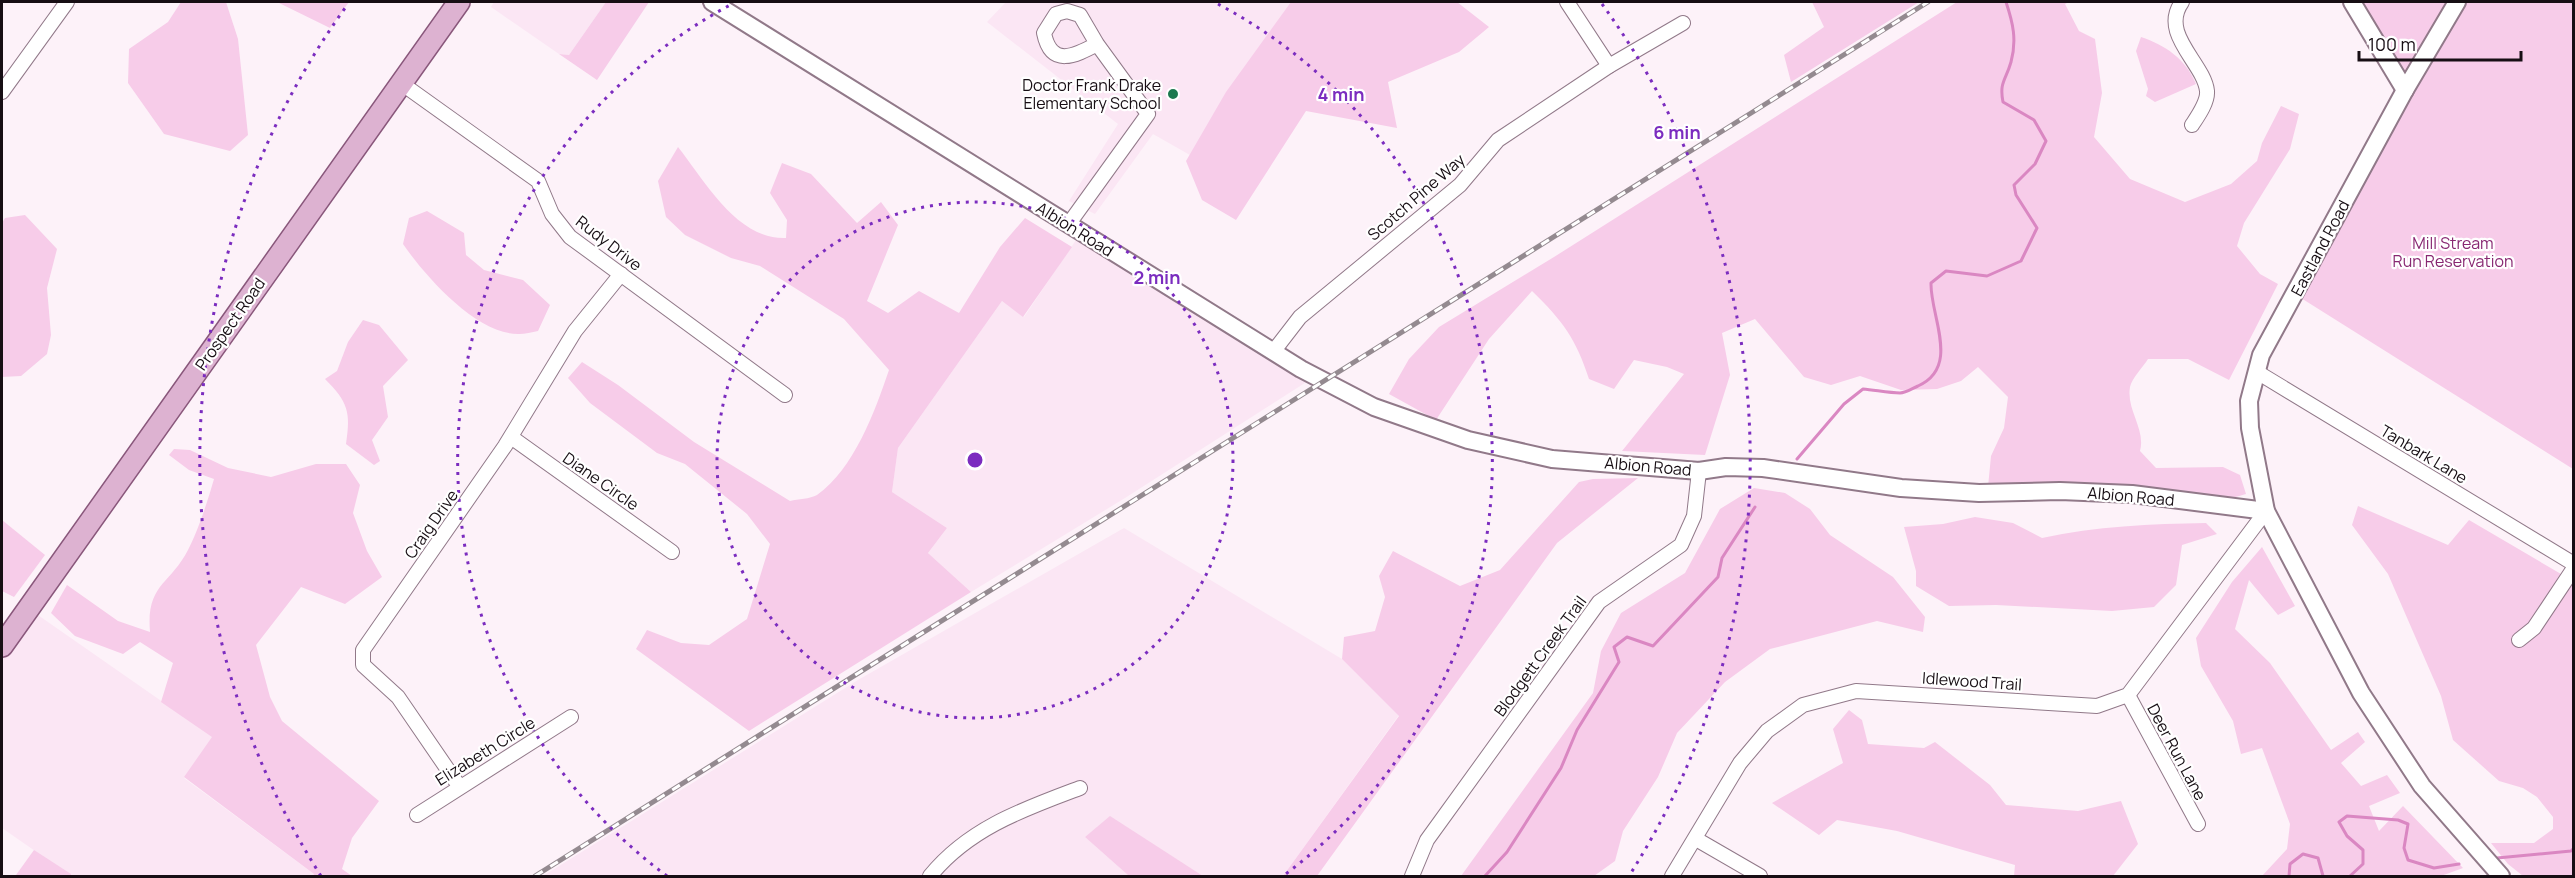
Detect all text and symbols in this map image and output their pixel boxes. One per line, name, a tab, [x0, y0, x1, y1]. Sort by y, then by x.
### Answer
scale bar	[2359, 24, 2521, 62]
text: 100 m	[2368, 32, 2416, 56]
place label: Doctor Frank Drake Elementary School	[1022, 74, 1161, 114]
text: 4 min	[1317, 82, 1365, 106]
marker: Doctor Frank Drake Elementary School	[1166, 87, 1180, 101]
text: 6 min	[1653, 120, 1701, 144]
street label: Scotch Pine Way	[1363, 148, 1470, 245]
street label: Eastland Road	[2286, 196, 2354, 300]
street label: Albion Road	[1032, 197, 1118, 261]
street label: Rudy Drive	[571, 210, 647, 276]
park label: Mill Stream Run Reservation	[2393, 232, 2513, 272]
text: 2 min	[1134, 265, 1180, 289]
street label: Prospect Road	[190, 273, 270, 375]
street label: Tanbark Lane	[2376, 419, 2472, 489]
street label: Diane Circle	[559, 447, 643, 515]
centre of rings	[965, 450, 985, 470]
street label: Albion Road	[1604, 451, 1692, 481]
street label: Albion Road	[2087, 481, 2175, 511]
street label: Craig Drive	[399, 485, 463, 563]
street label: Blodgett Creek Trail	[1489, 591, 1591, 721]
street label: Idlewood Trail	[1921, 667, 2023, 695]
street label: Deer Run Lane	[2142, 700, 2212, 804]
street label: Elizabeth Circle	[431, 711, 539, 791]

